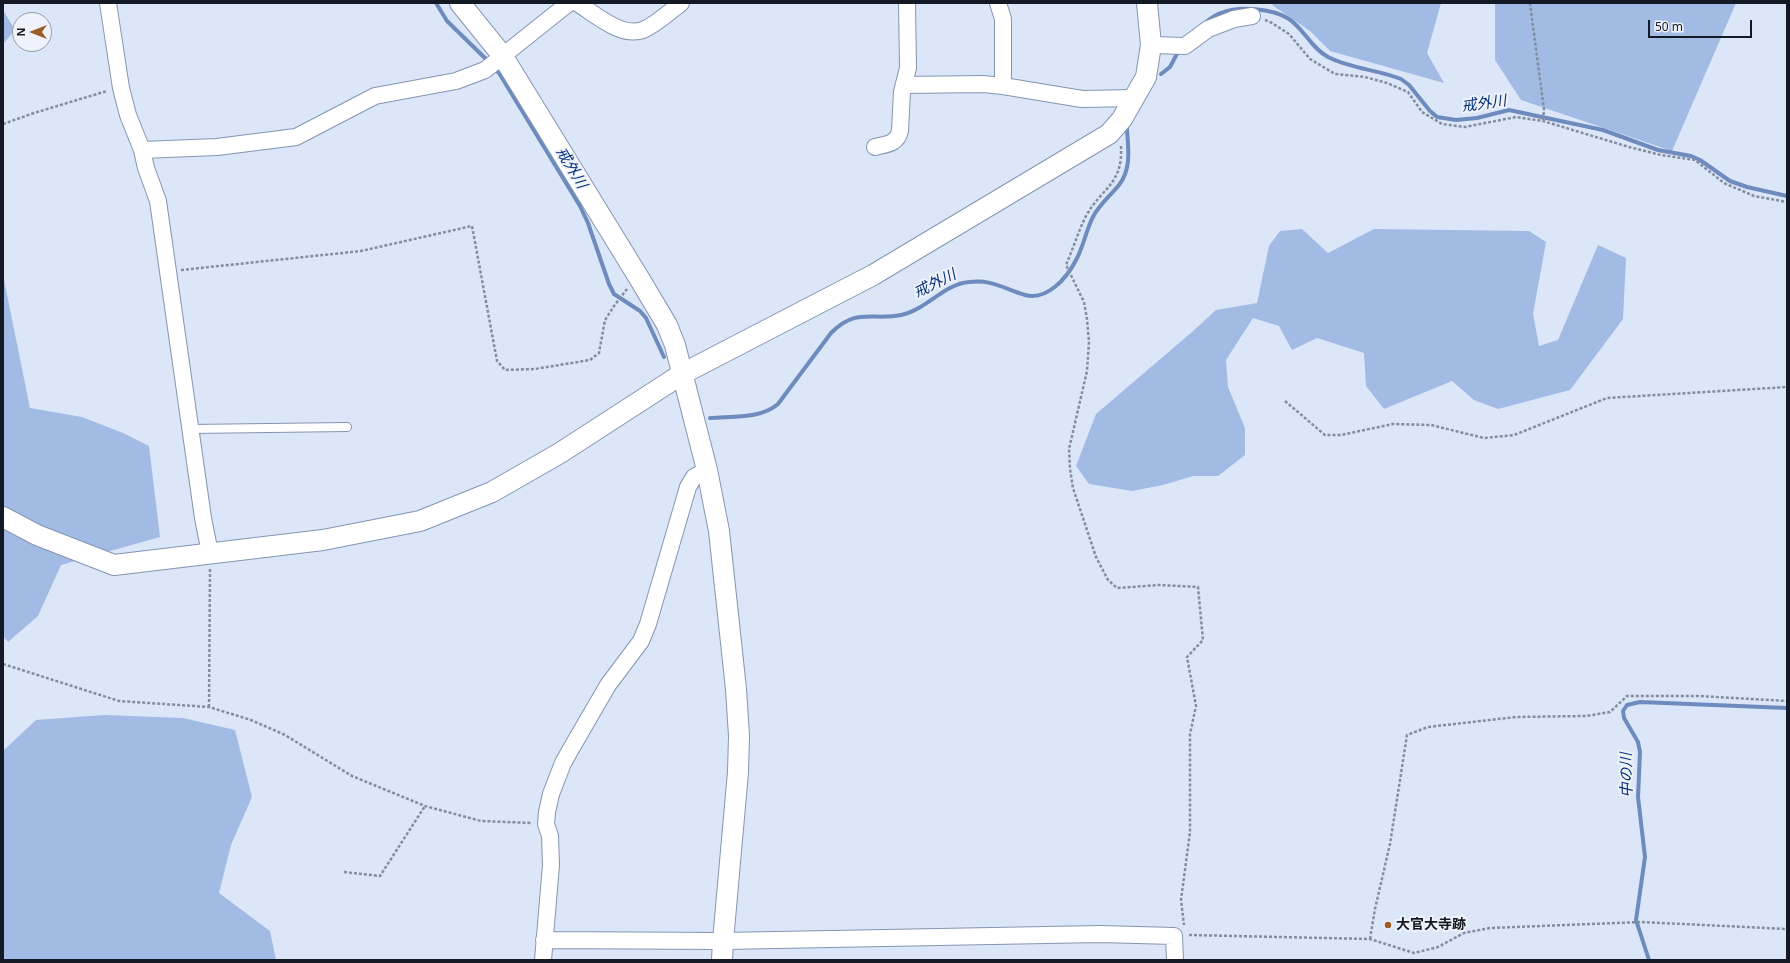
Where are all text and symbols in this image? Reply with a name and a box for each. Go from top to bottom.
north arrow [12,12,52,52]
scale bar [1650,12,1754,38]
text: 50 m [1655,18,1683,35]
text: N [13,28,28,36]
water label: 戒外川 [1460,92,1508,116]
water label: 戒外川 [552,144,590,192]
water label: 戒外川 [911,266,959,302]
water label: 中の川 [1618,752,1636,798]
place label: 大官大寺跡 [1396,917,1466,933]
marker: 大官大寺跡 [1383,920,1393,930]

